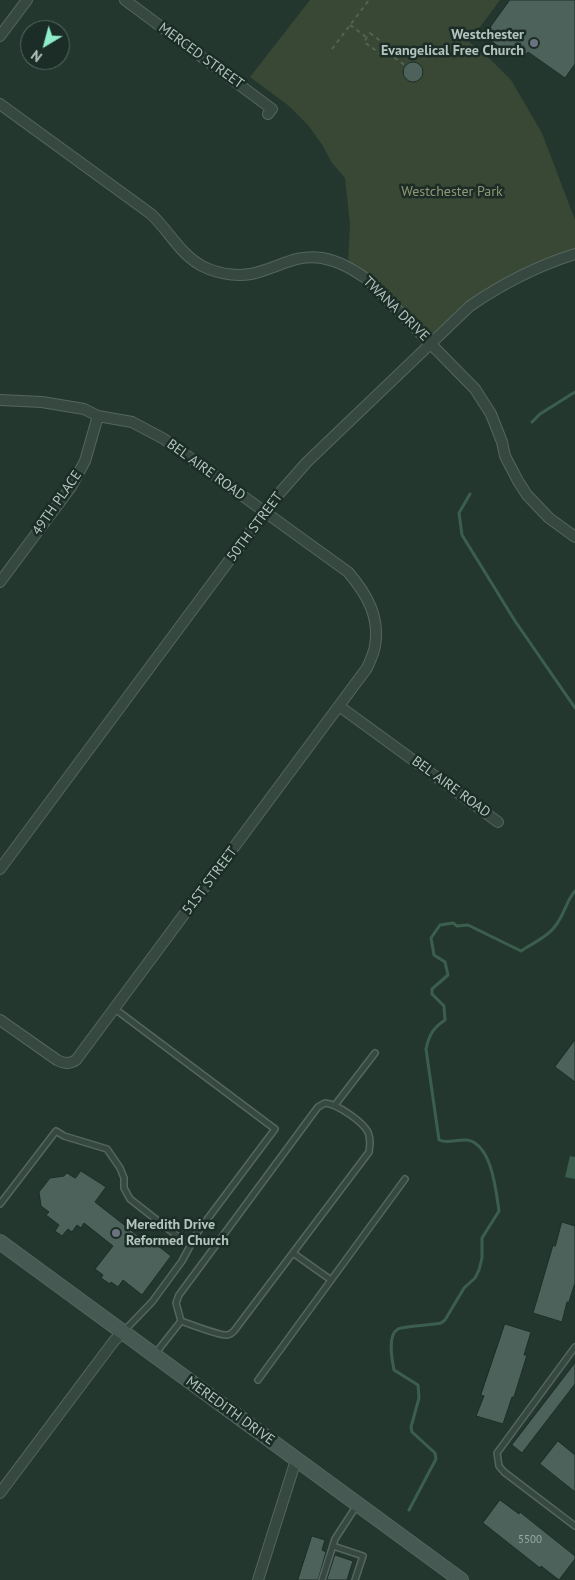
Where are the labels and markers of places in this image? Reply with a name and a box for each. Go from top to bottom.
place label: Westchester Evangelical Free Church [381,27,524,59]
marker: Westchester Evangelical Free Church [528,37,540,49]
place label: Meredith Drive Reformed Church [126,1217,229,1250]
marker: Meredith Drive Reformed Church [110,1227,122,1239]

